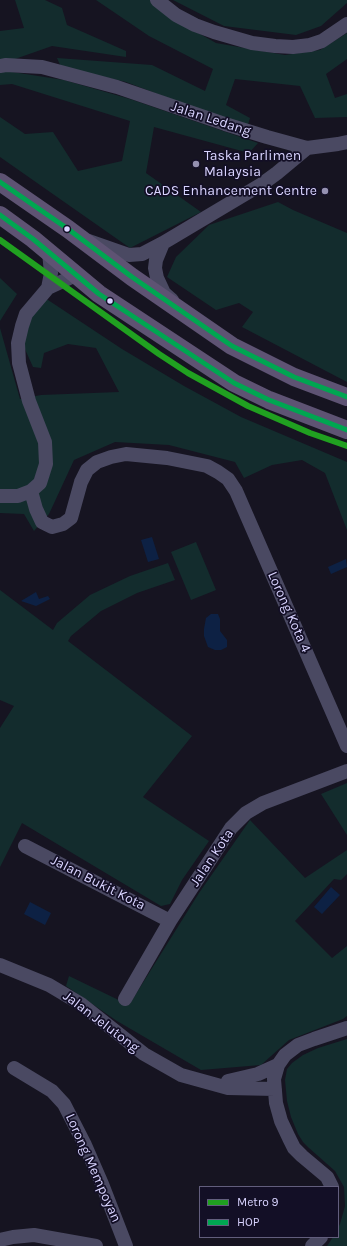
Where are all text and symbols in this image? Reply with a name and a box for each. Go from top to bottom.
street label: Jalan Ledang [169,98,253,140]
place label: Taska Parlimen Malaysia [204,148,301,180]
marker: Taska Parlimen Malaysia [191,159,201,169]
place label: CADS Enhancement Centre [145,183,317,199]
marker: CADS Enhancement Centre [320,186,330,196]
unlabelled marker [62,224,72,234]
unlabelled marker [105,296,115,306]
street label: Lorong Kota 4 [264,569,314,655]
street label: Jalan Kota [187,826,237,890]
street label: Jalan Bukit Kota [48,852,148,914]
street label: Jalan Jelutong [60,988,142,1056]
street label: Lorong Mempoyan [61,1111,125,1225]
legend [199,1186,339,1238]
text: Metro 9 [237,1195,279,1209]
text: HOP [237,1215,259,1229]

